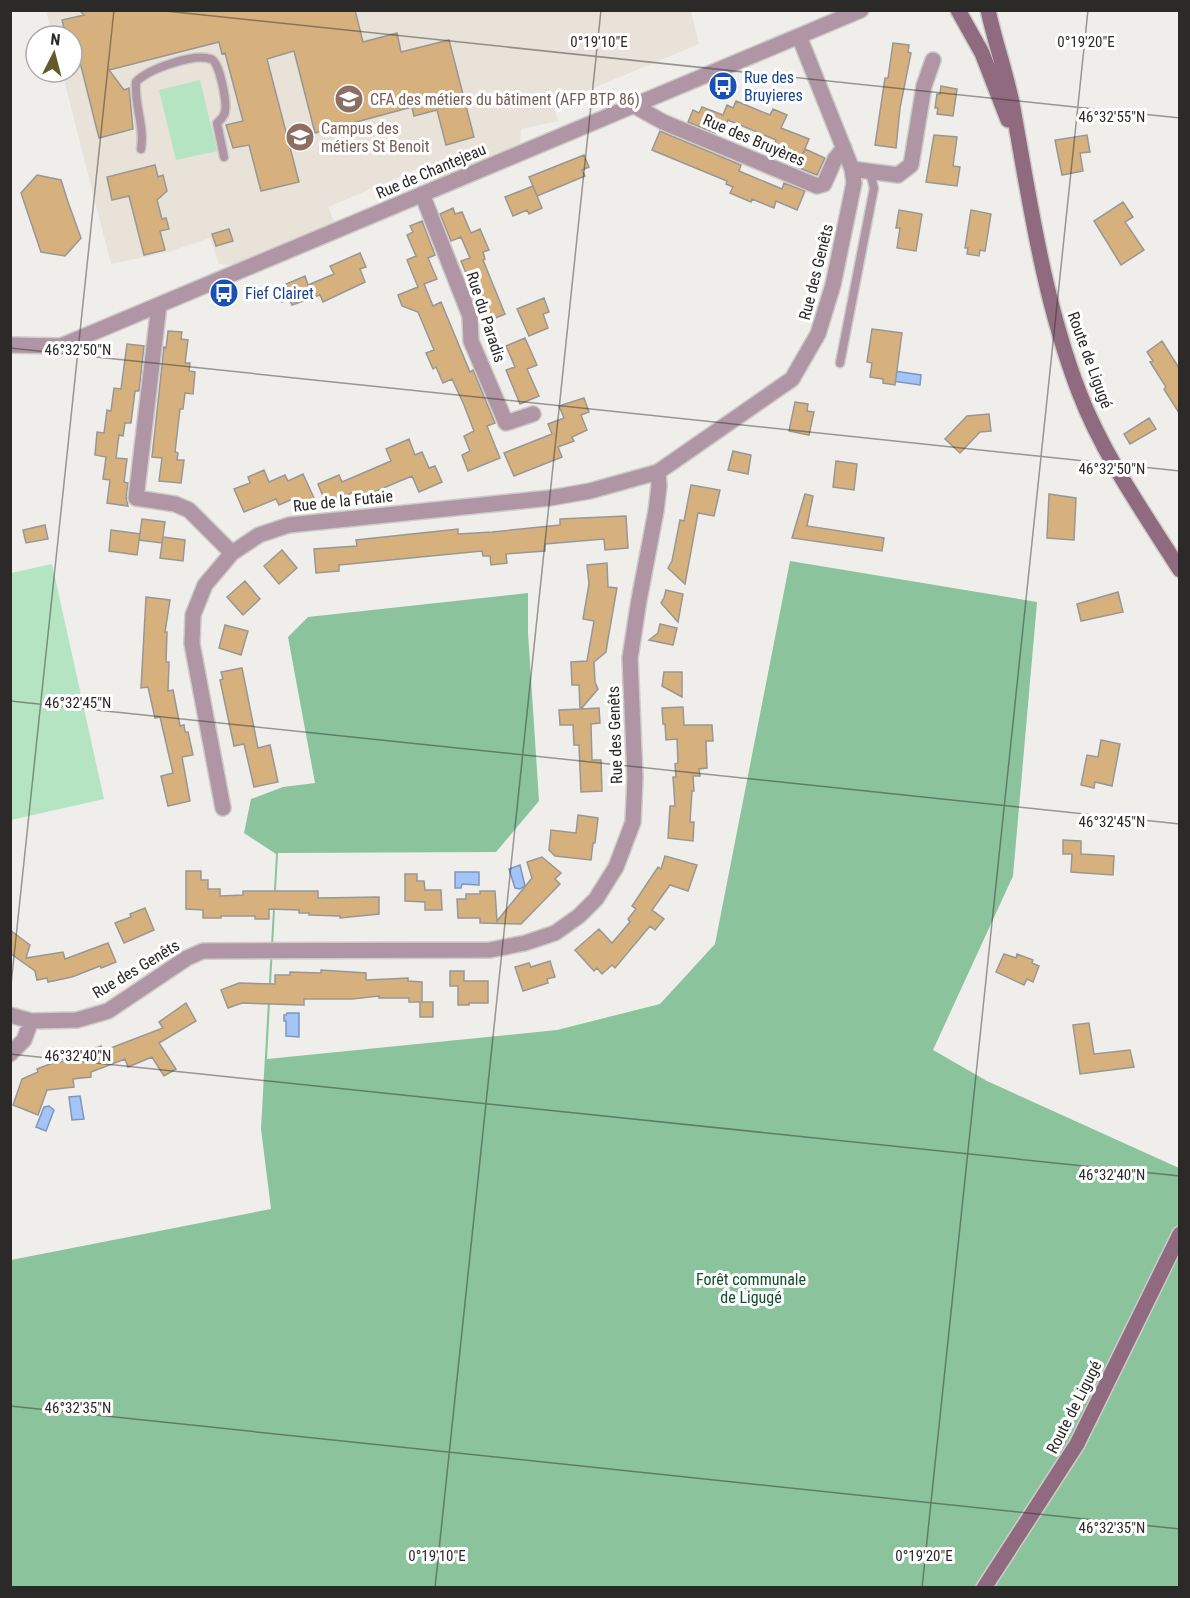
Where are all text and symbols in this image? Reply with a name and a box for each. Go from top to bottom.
north arrow [24,24,84,84]
text: N [50,30,61,50]
text: 0°19'10"E [570,33,628,51]
text: 0°19'20"E [1057,33,1115,51]
place label: Rue des Bruyieres [744,68,803,105]
bus stop icon: Rue des Bruyieres [707,70,739,102]
school or university icon: CFA des métiers du bâtiment (AFP BTP 86) [333,83,365,115]
place label: CFA des métiers du bâtiment (AFP BTP 86) [370,90,640,109]
text: 46°32'55"N [1079,108,1145,126]
street label: Rue des Bruyères [700,110,808,170]
place label: Campus des métiers St Benoit [321,119,430,156]
school or university icon: Campus des métiers St Benoit [284,121,316,153]
street label: Rue de Chantejeau [373,139,489,203]
street label: Rue des Genêts [795,222,837,322]
street label: Rue du Paradis [462,269,510,365]
bus stop icon: Fief Clairet [208,277,240,309]
place label: Fief Clairet [245,284,314,303]
street label: Route de Ligugé [1064,309,1116,411]
text: 46°32'50"N [45,341,111,359]
text: 46°32'50"N [1079,460,1145,478]
street label: Rue de la Futaie [292,486,394,516]
street label: Rue des Genêts [604,686,626,784]
text: 46°32'45"N [45,694,111,712]
text: 46°32'45"N [1079,813,1145,831]
street label: Rue des Genêts [89,936,183,1002]
text: 46°32'40"N [45,1047,111,1065]
text: 46°32'40"N [1079,1166,1145,1184]
park label: Forêt communale de Ligugé [696,1270,806,1307]
street label: Route de Ligugé [1042,1357,1106,1457]
text: 46°32'35"N [45,1399,111,1417]
text: 46°32'35"N [1079,1519,1145,1537]
text: 0°19'10"E [408,1547,466,1565]
text: 0°19'20"E [895,1547,953,1565]

